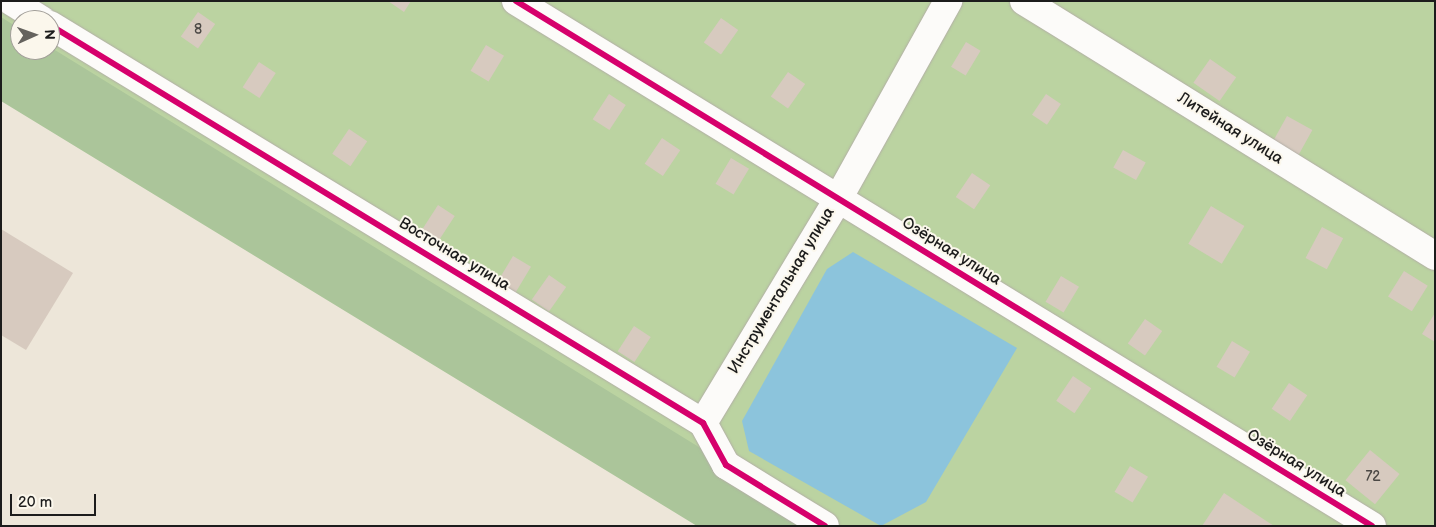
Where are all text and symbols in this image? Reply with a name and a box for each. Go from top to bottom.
north arrow [10,10,60,60]
house number: 8 [194,22,202,38]
text: N [41,29,58,40]
street label: Литейная улица [1174,89,1286,169]
street label: Инструментальная улица [725,204,839,378]
street label: Восточная улица [395,214,513,296]
street label: Озёрная улица [898,214,1004,290]
street label: Озёрная улица [1243,426,1349,502]
house number: 72 [1365,469,1381,485]
scale bar [12,484,99,516]
text: 20 m [18,493,52,512]

